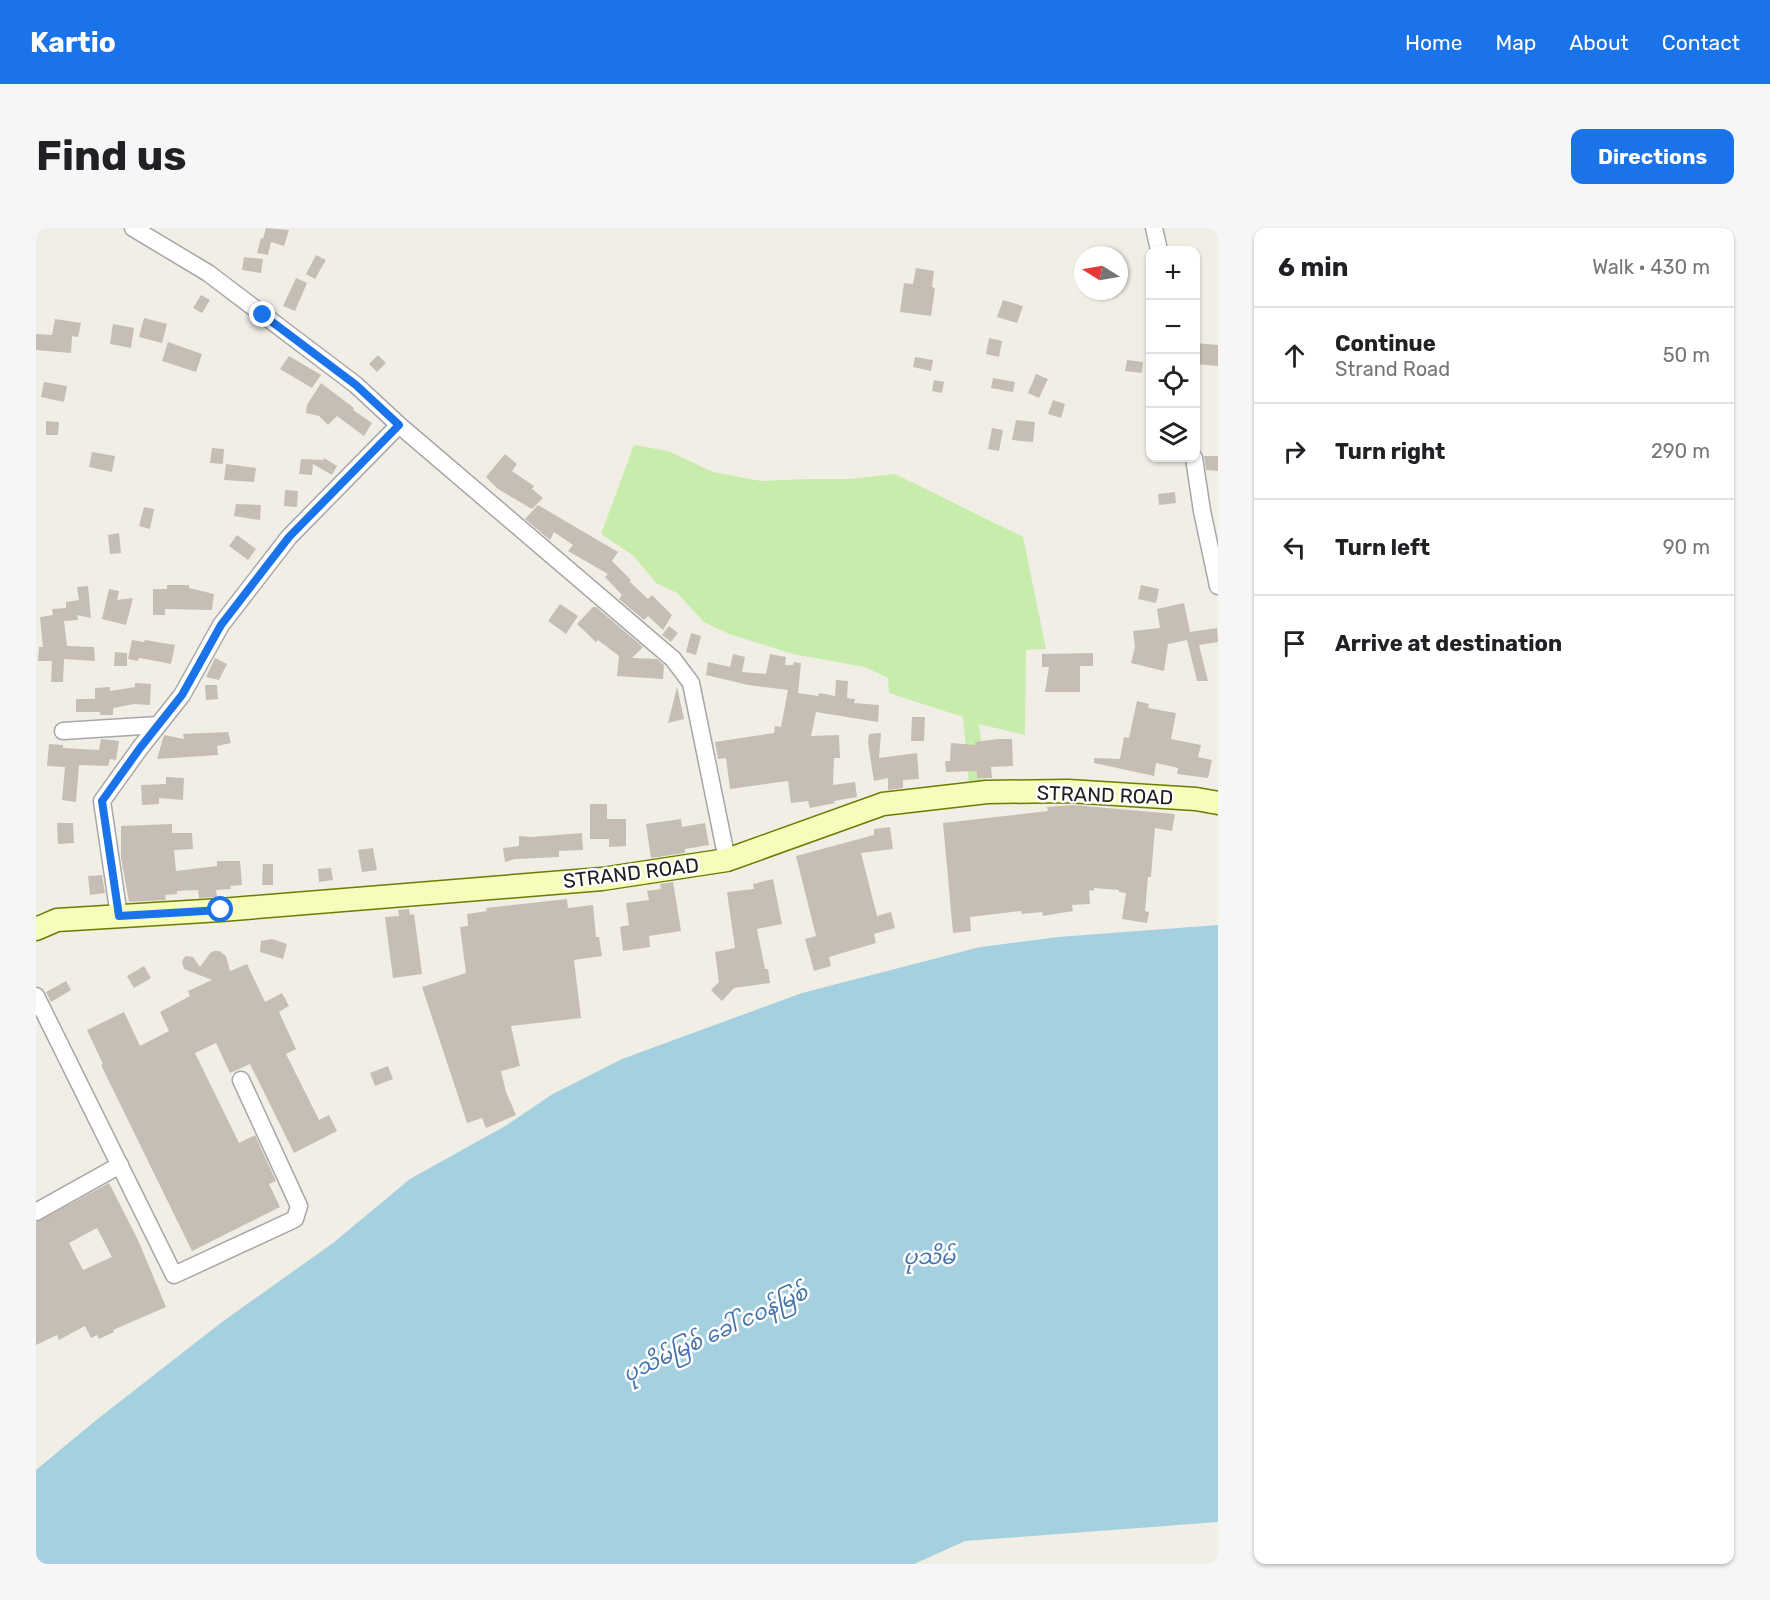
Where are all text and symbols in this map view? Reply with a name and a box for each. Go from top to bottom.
text: Kartio [30,26,116,59]
text: Home [1405,30,1462,55]
text: Map [1495,30,1536,55]
text: About [1569,30,1629,55]
text: Contact [1662,30,1740,55]
button: Directions [1571,129,1734,184]
text: Find us [36,131,187,181]
north arrow [1074,246,1128,300]
map controls [1146,246,1200,462]
button: + [1146,246,1200,300]
text: 6 min [1278,252,1348,283]
text: Walk · 430 m [1592,255,1710,279]
button: − [1146,300,1200,354]
route end [249,301,275,327]
text: Continue [1335,330,1436,357]
icon: ahead [1278,339,1311,372]
text: 50 m [1663,343,1710,367]
button: locate [1146,354,1200,408]
text: Strand Road [1335,357,1450,381]
button: layers [1146,408,1200,462]
icon: right [1278,435,1311,468]
text: Turn right [1335,438,1445,465]
text: 290 m [1651,439,1710,463]
icon: left [1278,531,1311,564]
text: Turn left [1335,534,1430,561]
text: 90 m [1663,535,1710,559]
icon: arrive [1278,627,1311,660]
text: Arrive at destination [1335,630,1562,657]
street label: STRAND ROAD [1036,781,1174,809]
street label: STRAND ROAD [562,853,700,893]
route start [207,896,233,922]
water label: ပုသိမ် [903,1242,956,1274]
water label: ပုသိမ်မြစ် ခေါ် ငဝန်မြစ် [618,1277,815,1391]

